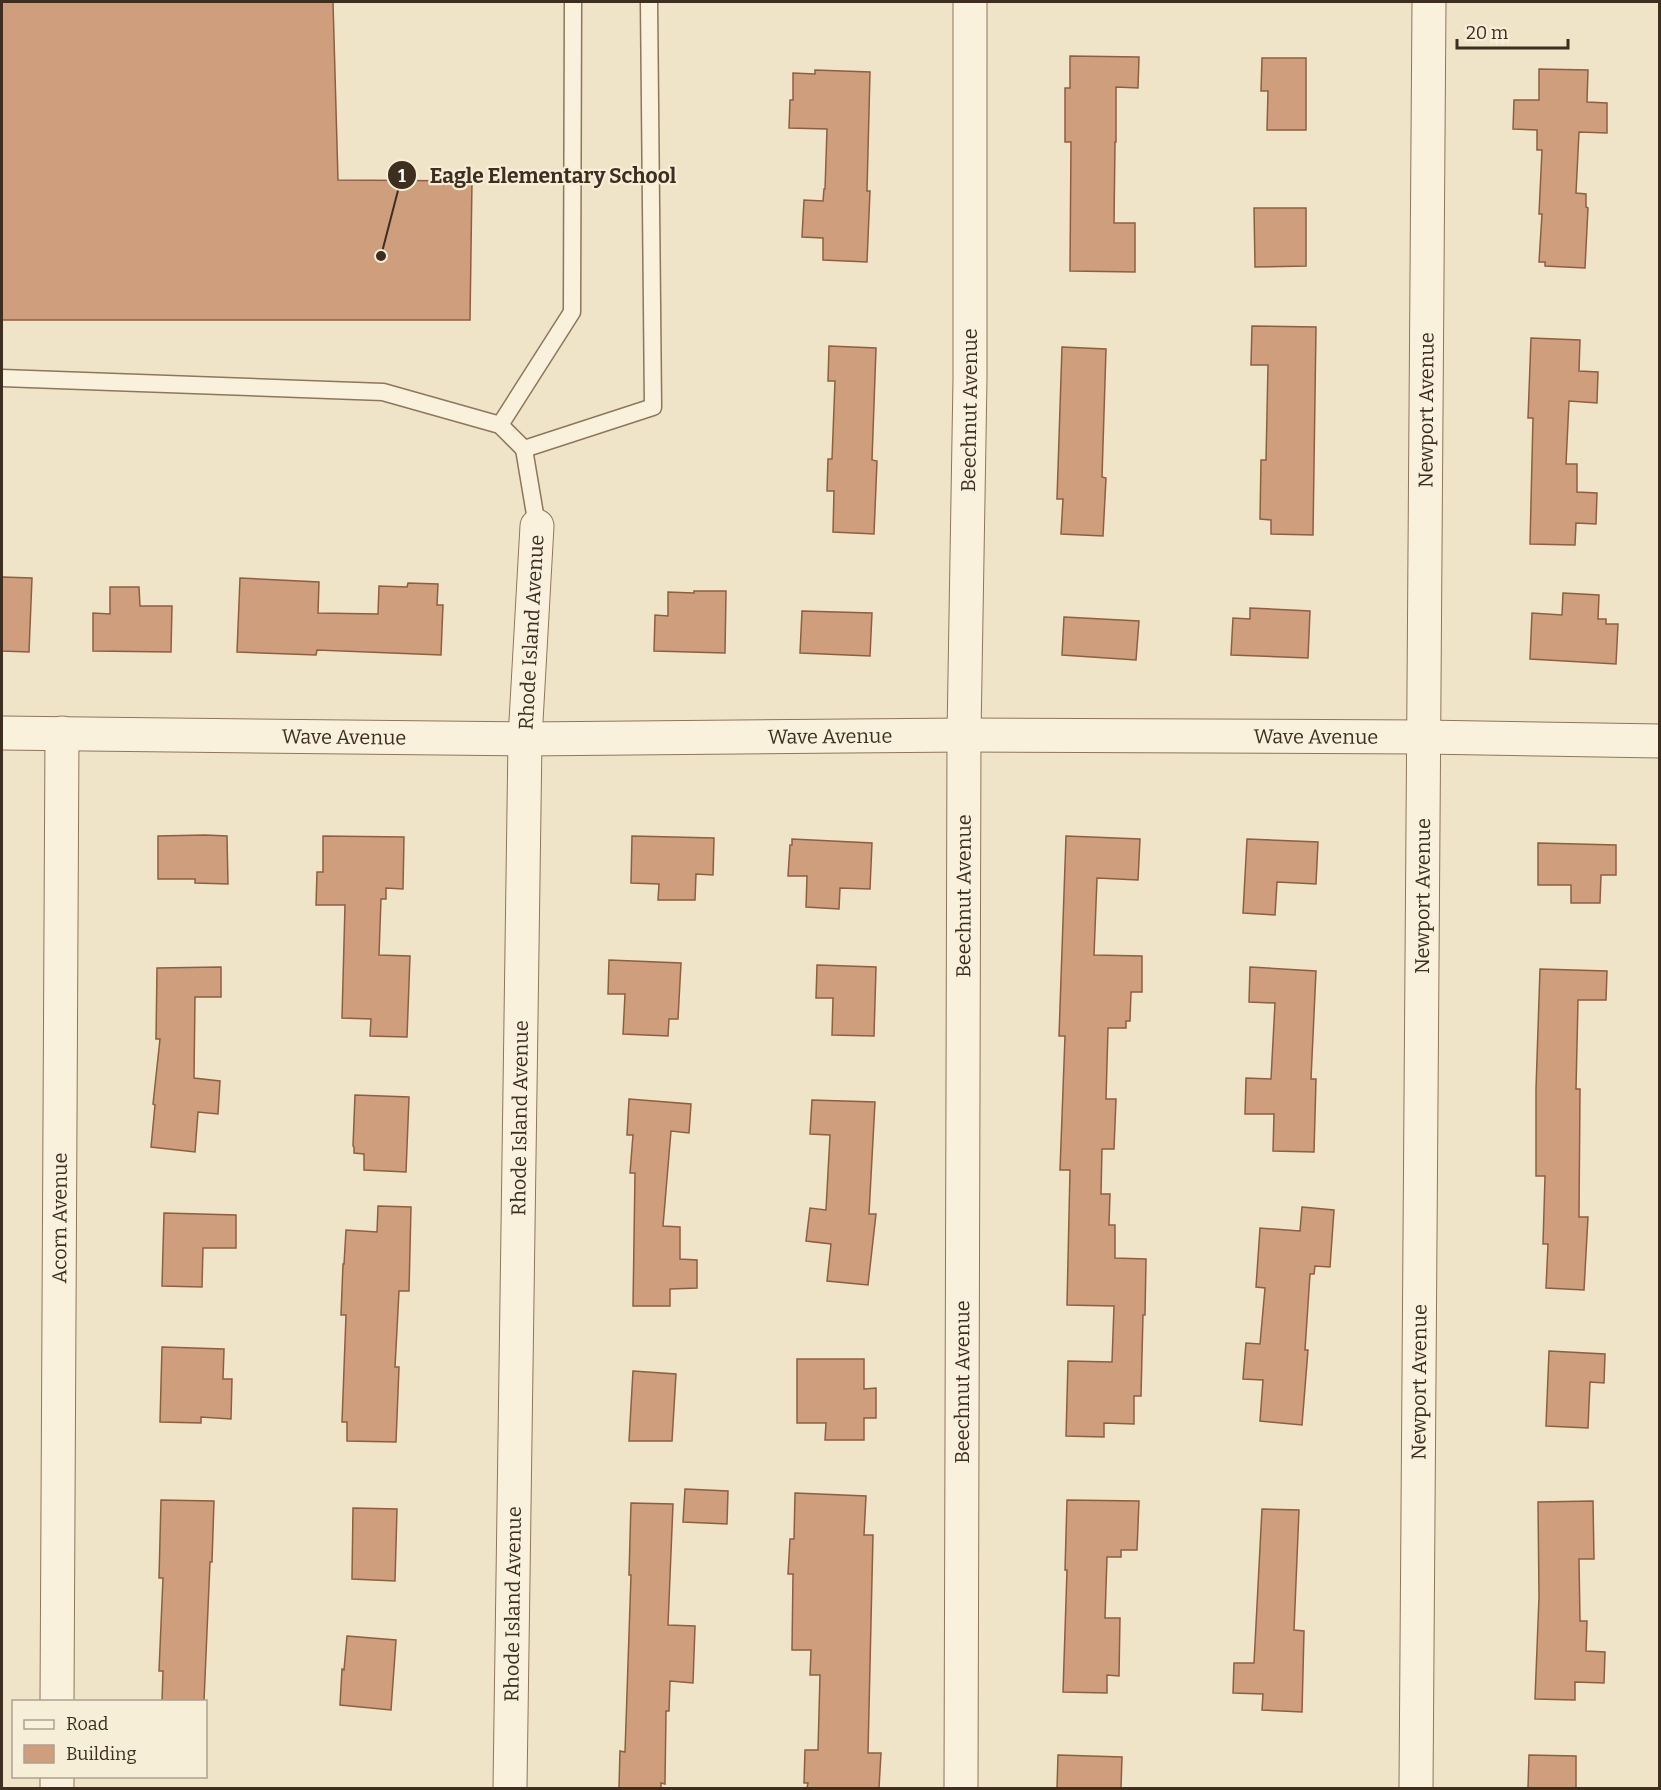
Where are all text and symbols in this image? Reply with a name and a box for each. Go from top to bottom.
scale bar [1457,12,1568,50]
text: 20 m [1466,22,1508,44]
callout: Eagle Elementary School [387,156,688,195]
text: Eagle Elementary School [430,163,677,189]
text: 1 [398,165,406,187]
street label: Beechnut Avenue [956,328,982,492]
street label: Newport Avenue [1413,332,1439,488]
street label: Rhode Island Avenue [514,534,548,731]
street label: Wave Avenue [281,724,406,750]
street label: Wave Avenue [767,724,892,749]
street label: Wave Avenue [1254,724,1378,749]
street label: Beechnut Avenue [951,814,976,978]
street label: Newport Avenue [1410,818,1435,974]
street label: Rhode Island Avenue [506,1020,533,1216]
street label: Acorn Avenue [47,1153,72,1283]
street label: Beechnut Avenue [950,1300,974,1464]
street label: Newport Avenue [1406,1304,1432,1460]
street label: Rhode Island Avenue [499,1506,526,1702]
legend [12,1700,207,1778]
text: Road [66,1713,109,1735]
text: Building [66,1743,137,1765]

